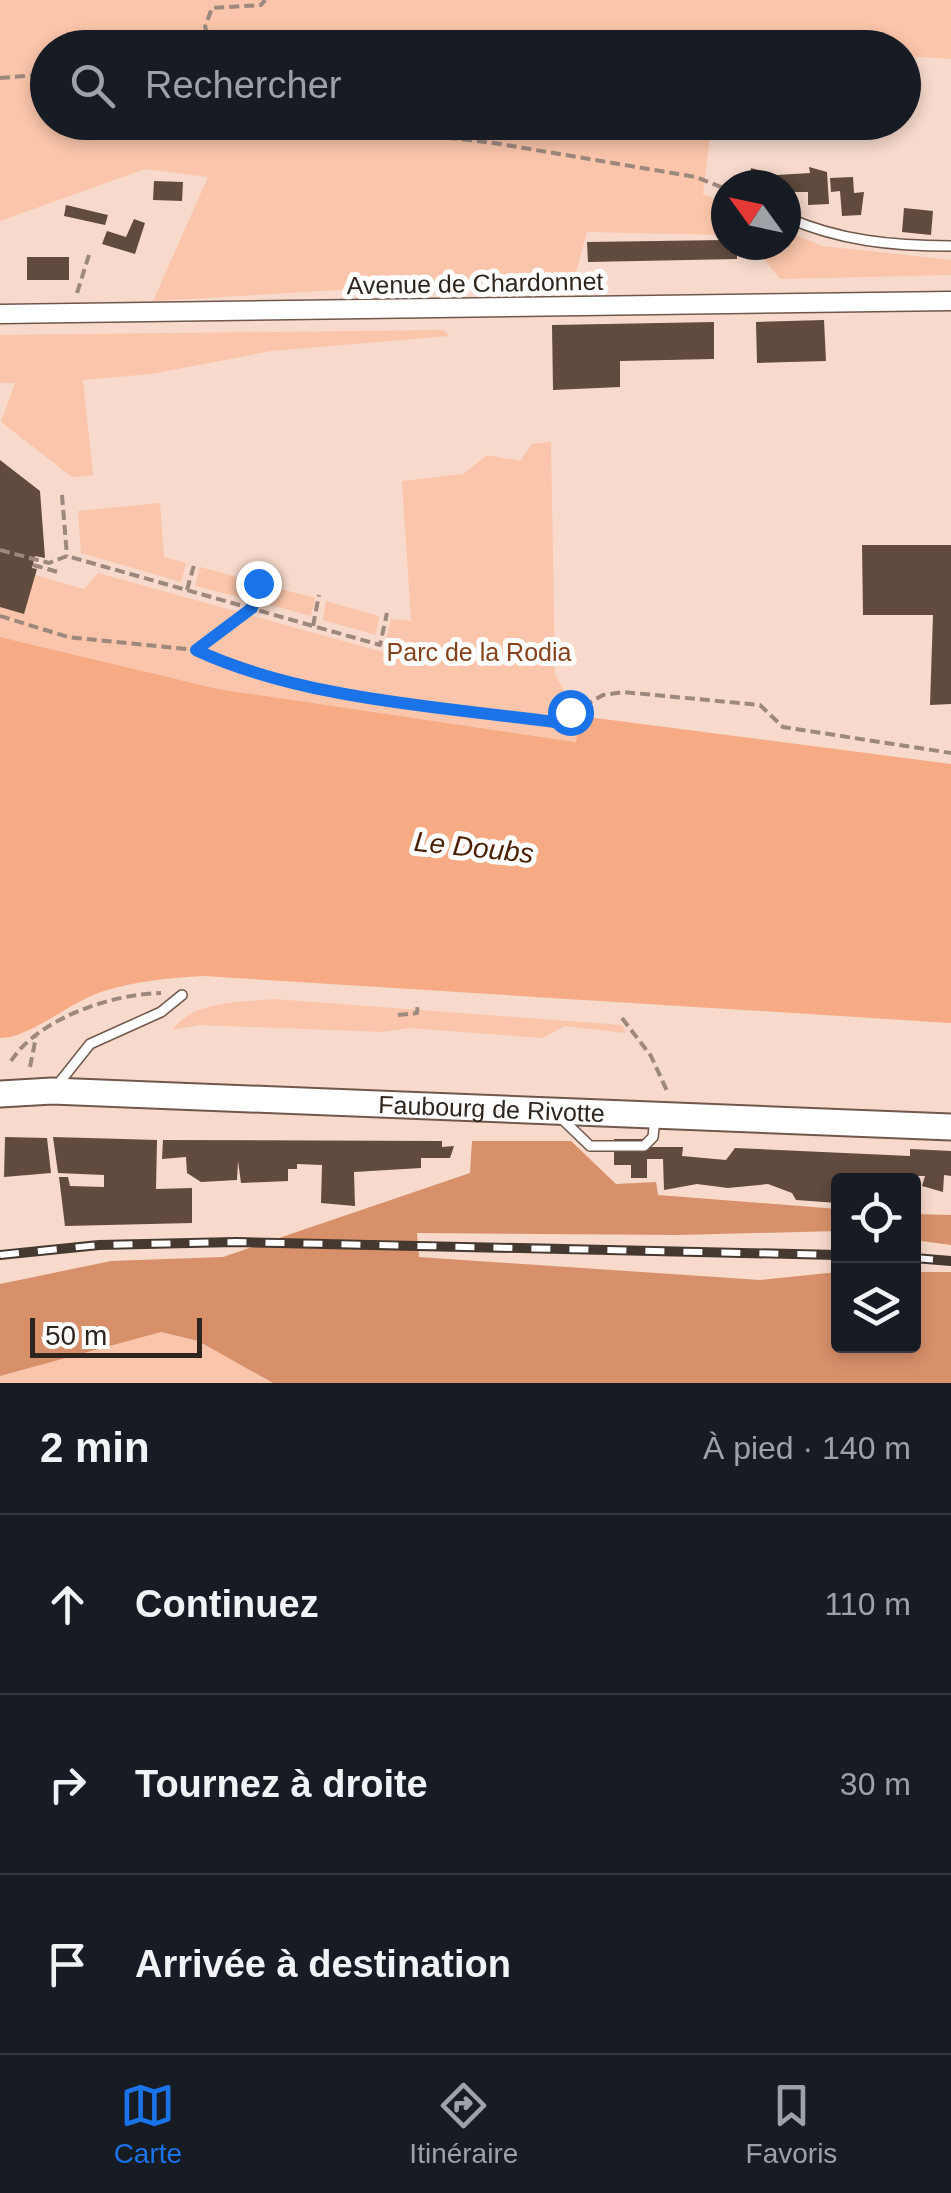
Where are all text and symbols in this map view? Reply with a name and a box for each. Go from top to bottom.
search box [30,30,921,140]
icon: search [65,58,120,113]
text: Rechercher [145,64,341,106]
north arrow [711,170,801,260]
street label: Avenue de Chardonnet [346,267,604,299]
route end [236,561,282,607]
park label: Parc de la Rodia [387,638,572,666]
route start [548,690,594,736]
water label: Le Doubs [413,826,535,869]
street label: Faubourg de Rivotte [378,1090,605,1127]
map controls [831,1173,921,1353]
button: locate [831,1173,921,1263]
button: layers [831,1263,921,1353]
scale bar [30,1313,202,1358]
text: 50 m [45,1320,107,1351]
text: 2 min [40,1424,150,1471]
text: À pied · 140 m [703,1430,911,1466]
icon: ahead [40,1577,95,1632]
text: Continuez [135,1583,319,1625]
text: 110 m [824,1586,911,1622]
icon: right [40,1757,95,1812]
text: Tournez à droite [135,1763,428,1805]
text: 30 m [840,1766,911,1802]
icon: arrive [40,1937,95,1992]
text: Arrivée à destination [135,1943,511,1985]
tab: Carte [114,2078,182,2170]
tab: Itinéraire [409,2078,518,2170]
tab: Favoris [746,2078,837,2170]

